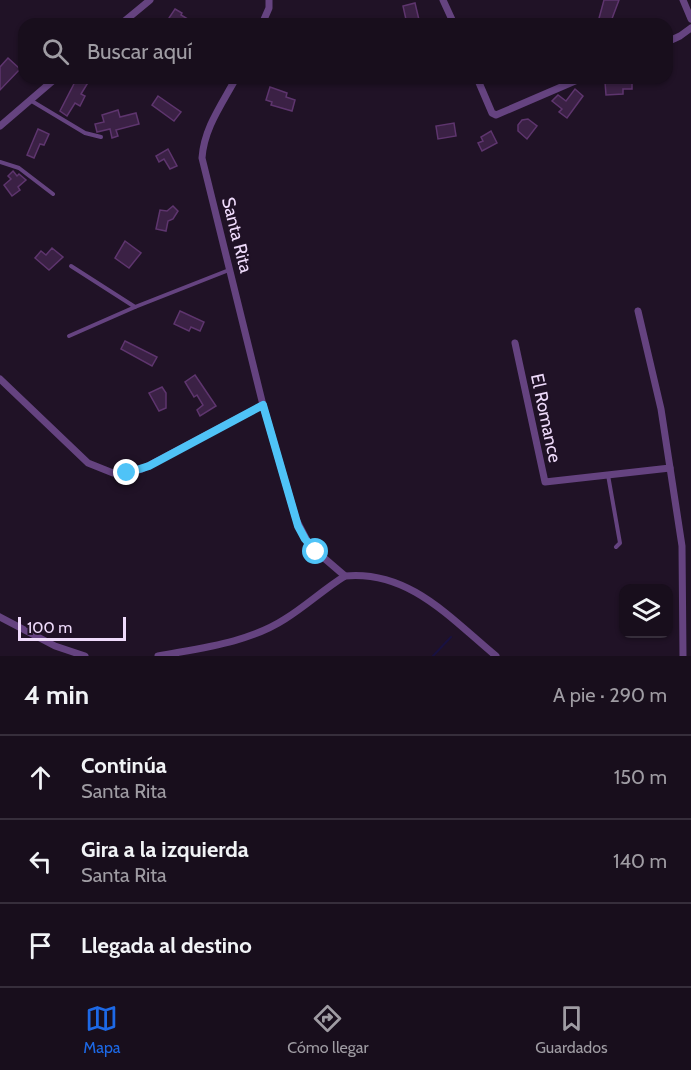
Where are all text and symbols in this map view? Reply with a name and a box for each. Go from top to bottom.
search box [18,18,673,84]
icon: search [39,35,72,68]
text: Buscar aquí [87,38,192,65]
street label: Santa Rita [217,195,257,275]
street label: El Romance [526,371,566,465]
route end [113,459,139,485]
route start [302,538,328,564]
map controls [619,584,673,638]
button: layers [619,584,673,638]
scale bar [18,614,126,642]
text: 100 m [27,618,72,637]
text: 4 min [24,679,89,711]
text: A pie · 290 m [553,683,667,707]
text: Continúa [81,752,167,779]
icon: ahead [24,761,57,794]
text: 150 m [614,765,667,789]
text: Santa Rita [81,779,167,803]
text: Gira a la izquierda [81,836,249,863]
icon: left [24,845,57,878]
text: 140 m [613,849,667,873]
text: Santa Rita [81,863,167,887]
icon: arrive [24,929,57,962]
text: Llegada al destino [81,932,252,959]
tab: Mapa [83,1002,121,1057]
tab: Cómo llegar [287,1002,368,1057]
tab: Guardados [535,1002,608,1057]

